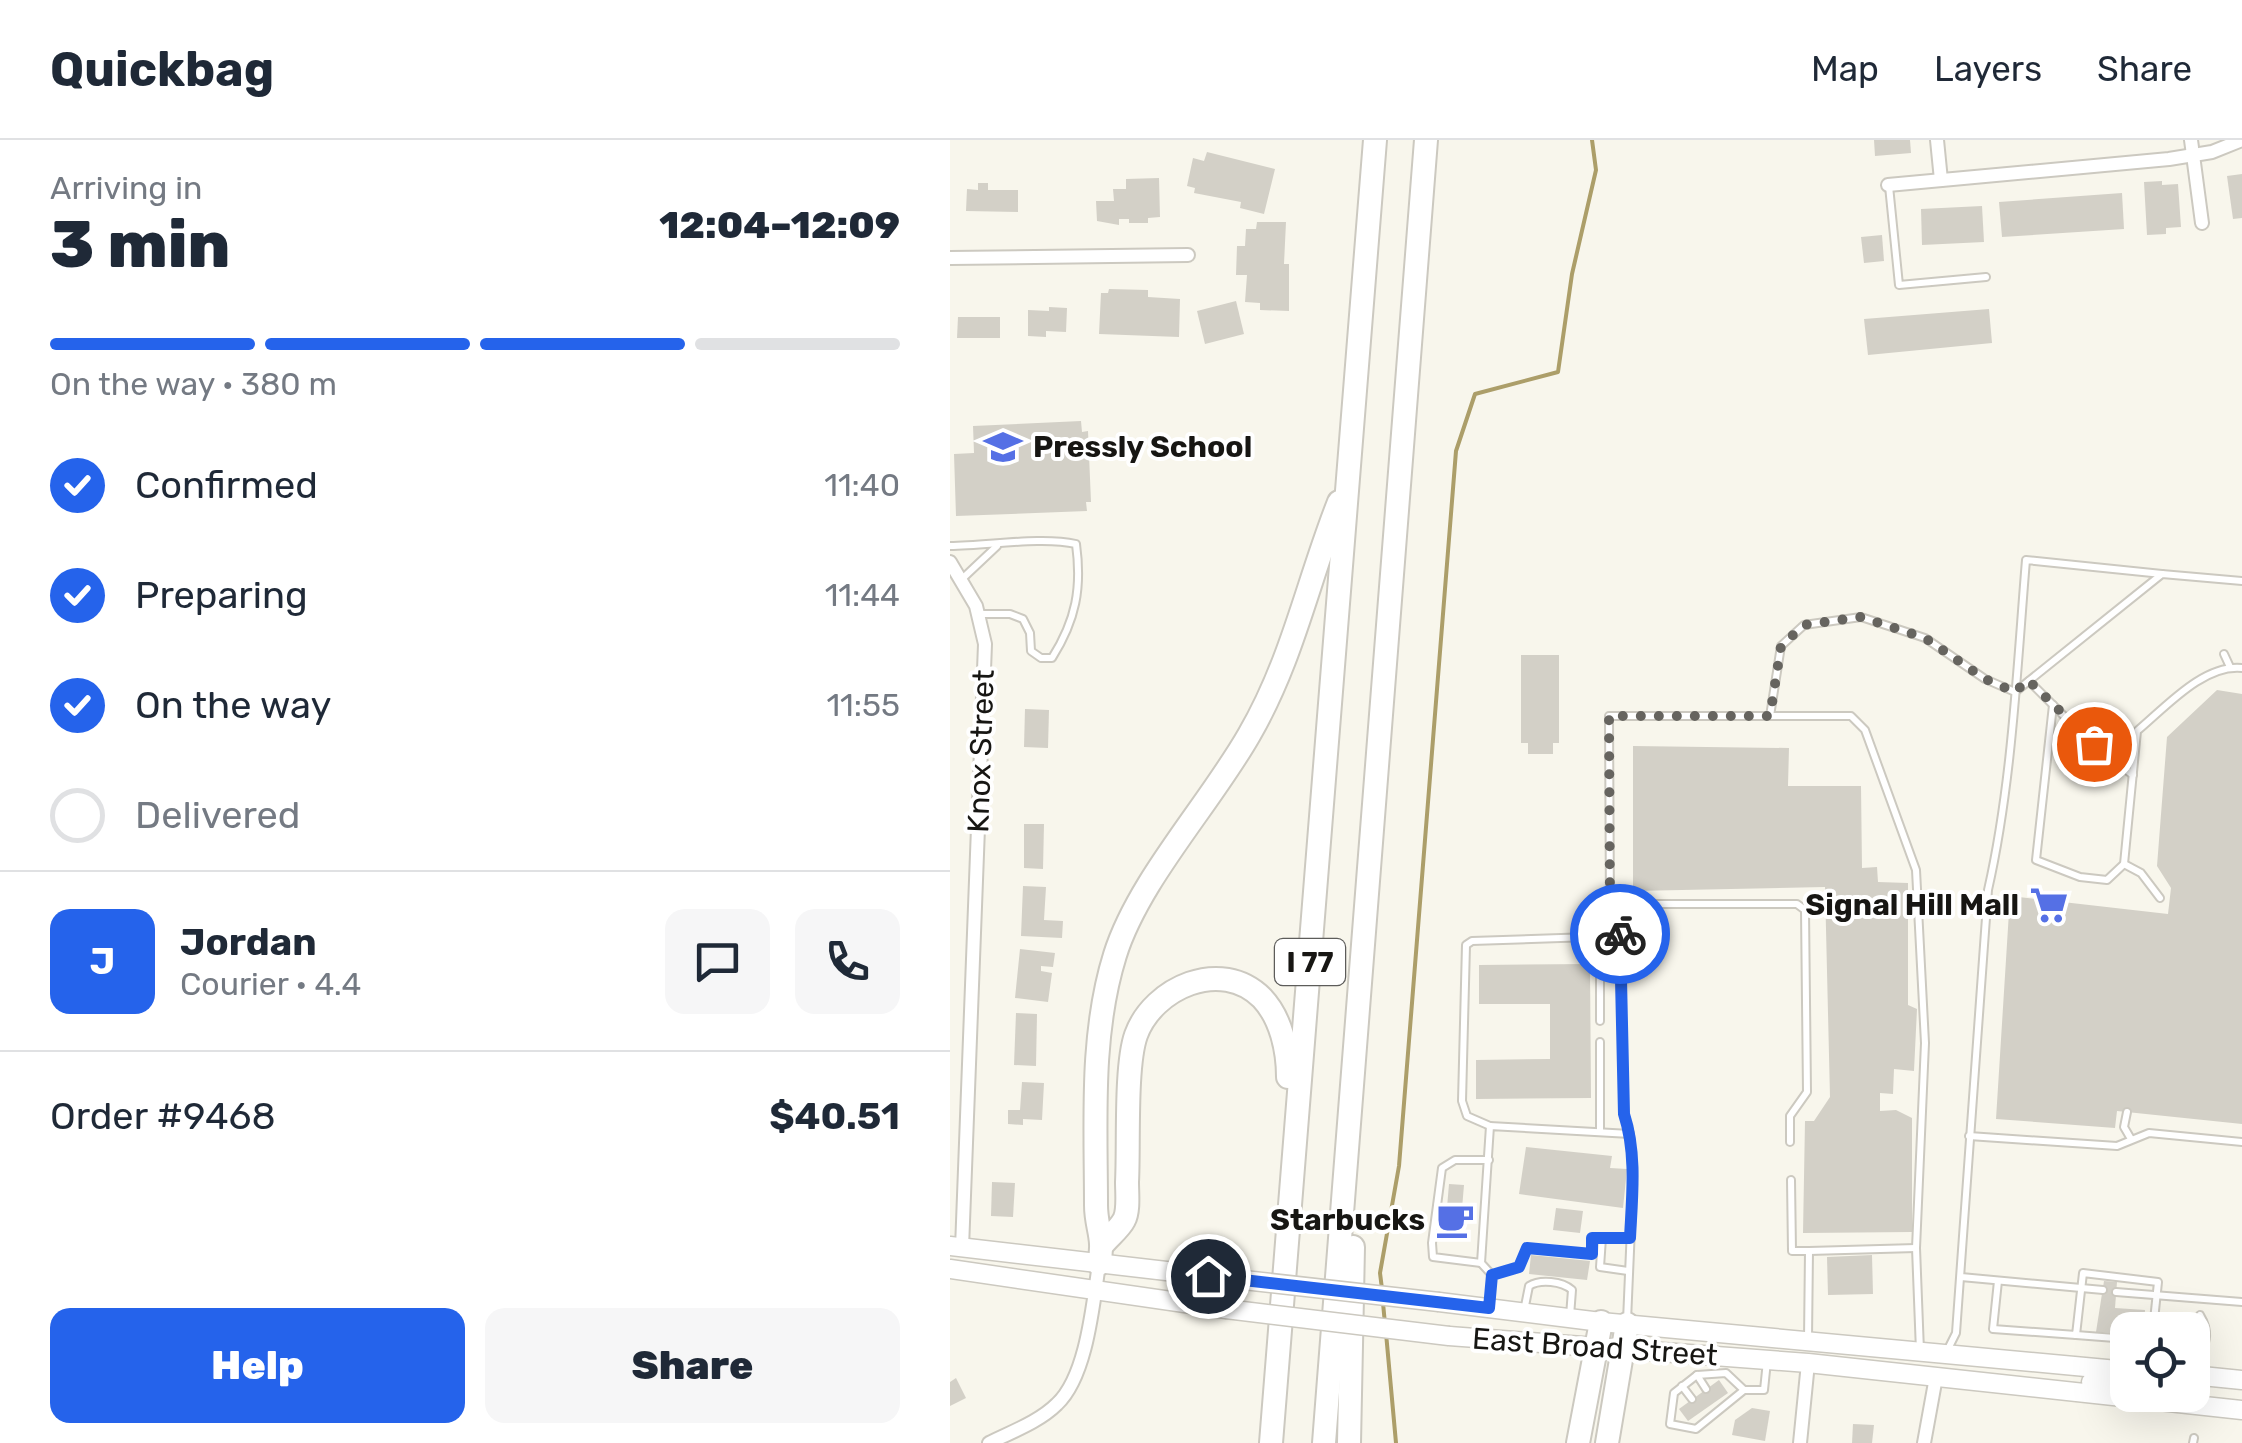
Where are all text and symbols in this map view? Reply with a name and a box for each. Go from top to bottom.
text: Quickbag [50,41,274,98]
text: Map [1811,48,1879,90]
text: Layers [1934,48,2042,90]
text: Share [2097,48,2192,90]
text: Arriving in [50,169,202,207]
text: 12:04–12:09 [659,202,900,248]
text: 3 min [50,206,230,283]
text: On the way · 380 m [50,365,337,403]
school or university icon: Pressly School [982,426,1024,468]
place label: Pressly School [1033,429,1252,465]
icon: check [50,458,105,513]
text: Confirmed [135,462,318,508]
text: 11:40 [824,466,900,504]
icon: check [50,568,105,623]
text: Preparing [135,572,308,618]
text: 11:44 [825,576,900,614]
street label: Knox Street [960,669,1002,833]
icon: check [50,678,105,733]
text: On the way [135,682,331,728]
text: 11:55 [826,686,900,724]
pin [2052,702,2137,787]
icon: bag [2067,717,2122,772]
text: Delivered [135,792,300,838]
courier [1570,884,1670,984]
supermarket icon: Signal Hill Mall [2028,884,2070,926]
place label: Signal Hill Mall [1805,887,2019,923]
icon: bike [1593,907,1648,962]
button: chat [665,909,770,1014]
button: phone [795,909,900,1014]
text: Jordan [180,919,317,965]
text: J [90,938,115,984]
road number: I 77 [1275,939,1345,985]
text: Courier · 4.4 [180,965,361,1003]
text: Order #9468 [50,1093,276,1139]
text: $40.51 [769,1093,900,1139]
cafe icon: Starbucks [1434,1199,1476,1241]
place label: Starbucks [1270,1202,1425,1238]
pin [1166,1234,1251,1319]
icon: home [1181,1249,1236,1304]
button: Help [50,1308,465,1423]
button: Share [485,1308,900,1423]
map controls [2110,1312,2210,1412]
button: locate [2110,1312,2210,1412]
street label: East Broad Street [1471,1320,1719,1374]

